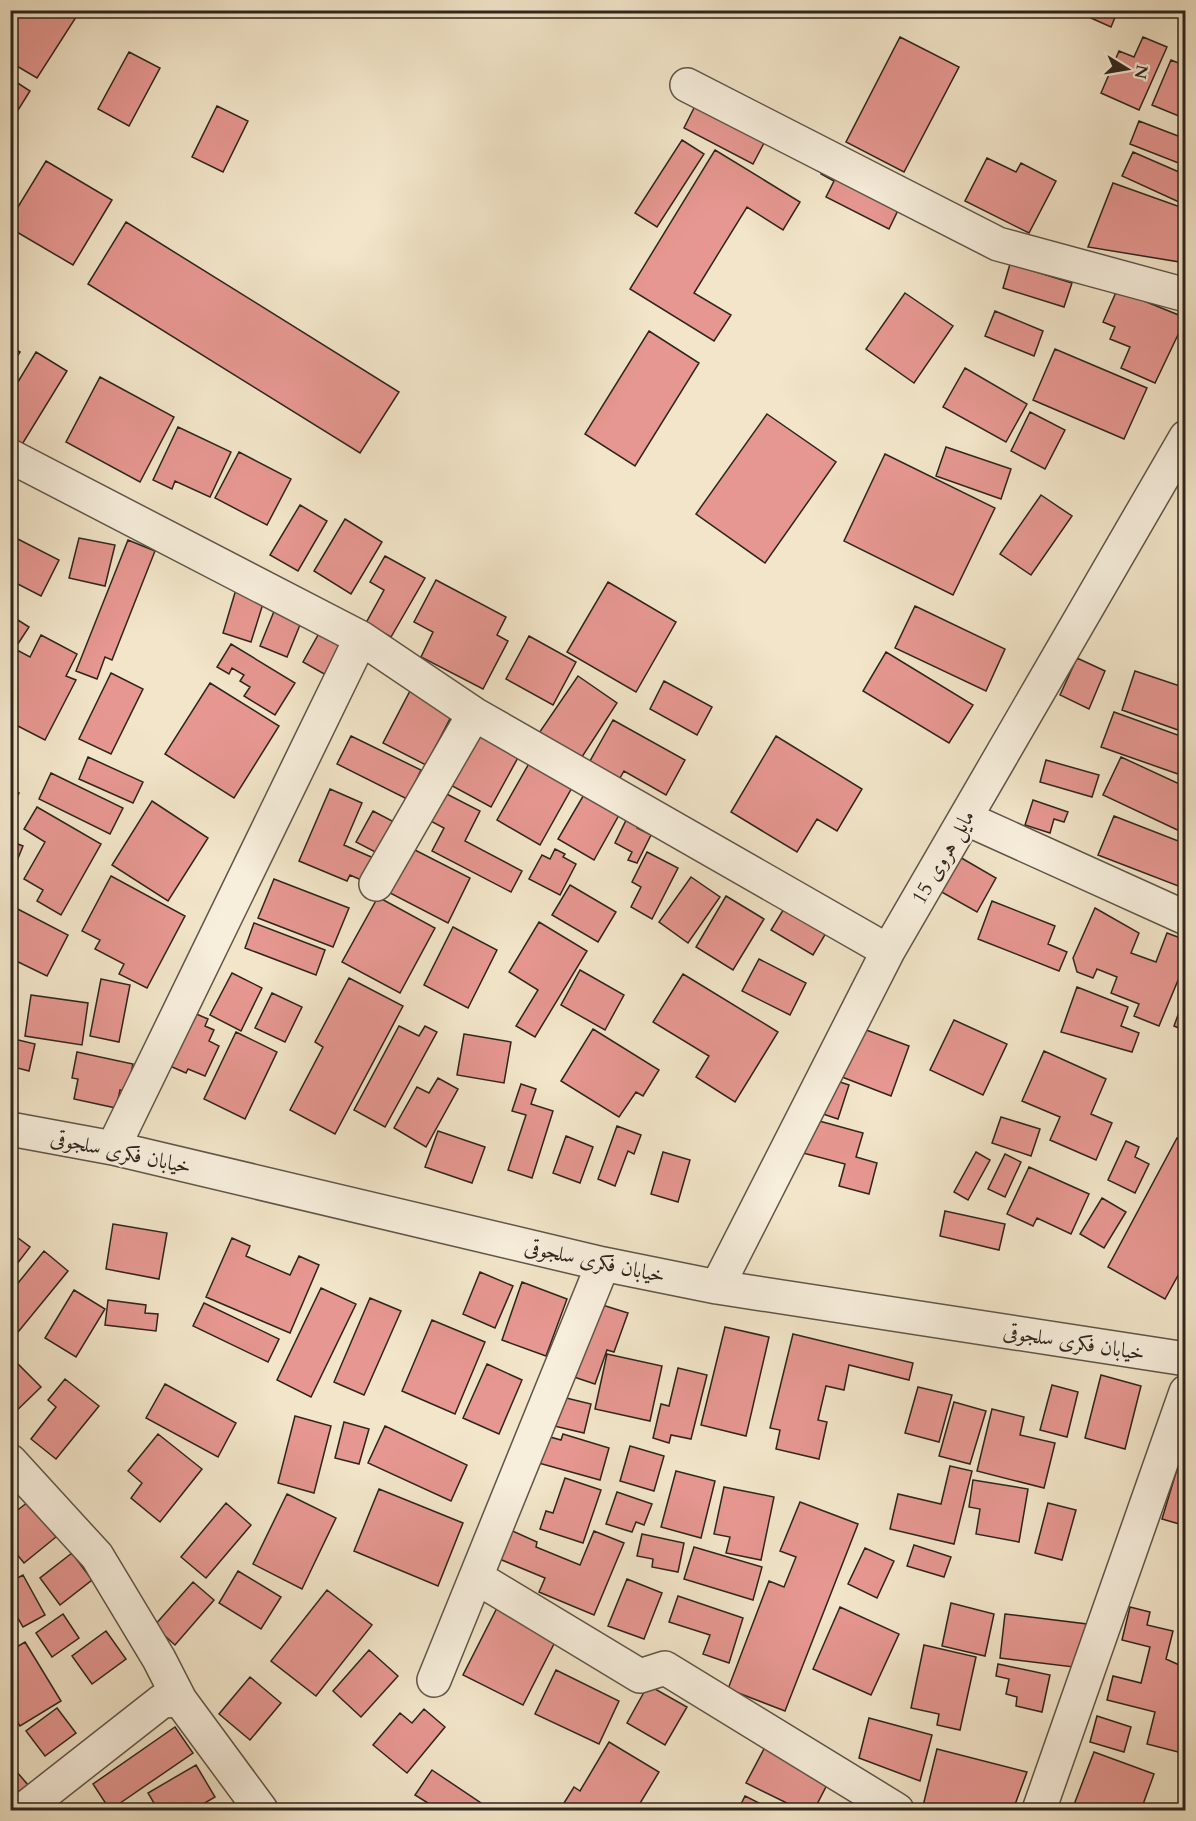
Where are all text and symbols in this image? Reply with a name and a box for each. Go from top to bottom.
north arrow [1097,39,1157,99]
text: N [1129,63,1153,81]
street label: مایل هروی 15 [905,805,982,910]
street label: خیابان فکری سلجوقی [48,1123,194,1182]
street label: خیابان فکری سلجوقی [522,1232,668,1291]
street label: خیابان فکری سلجوقی [1001,1317,1147,1368]

